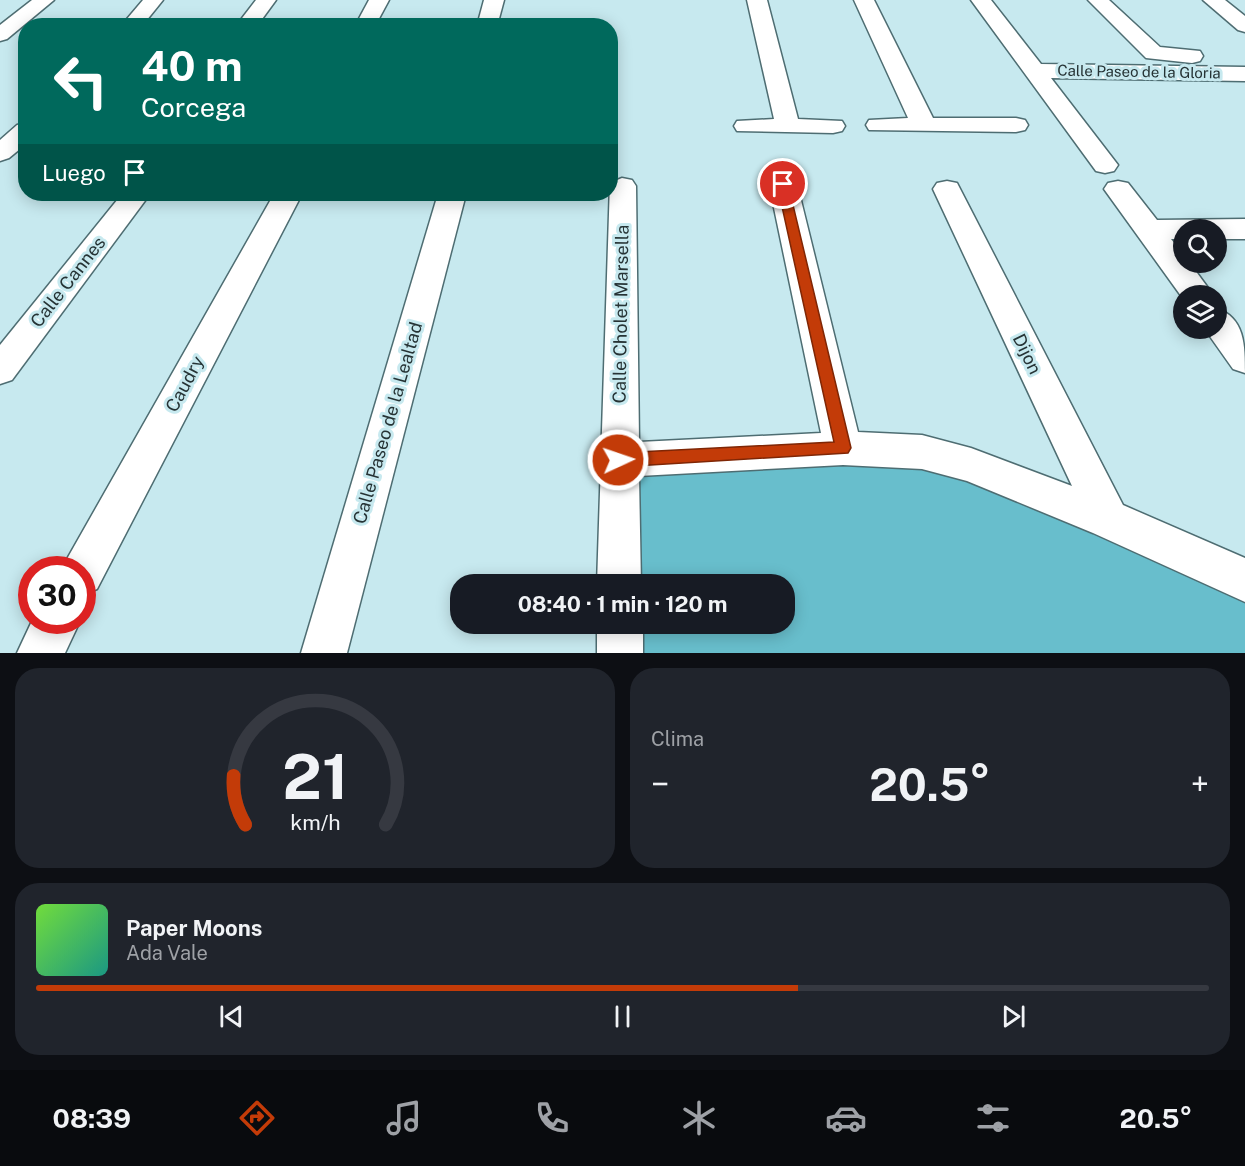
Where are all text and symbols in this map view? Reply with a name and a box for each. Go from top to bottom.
text: 40 m [141,41,243,90]
icon: left [42,42,120,120]
street label: Calle Paseo de la Gloria [1057,62,1221,81]
text: Corcega [141,91,246,123]
icon: arrive [118,156,151,189]
pin [757,158,808,209]
text: Luego [42,160,106,186]
icon: arrive [766,167,799,200]
map controls [1173,219,1227,339]
button: search [1173,219,1227,273]
street label: Calle Cholet Marsella [608,225,633,403]
street label: Calle Cannes [26,232,109,331]
button: layers [1173,285,1227,339]
street label: Calle Paseo de la Lealtad [349,320,426,526]
street label: Dijon [1009,330,1046,377]
street label: Caudry [161,352,208,415]
position arrow [586,428,650,492]
speed limit sign: 30 [18,556,96,634]
text: 08:40 · 1 min · 120 m [518,591,727,617]
text: Clima [651,727,704,751]
text: 21 [282,740,348,813]
text: 20.5° [869,758,991,811]
text: − [651,765,669,803]
text: + [1191,765,1209,803]
text: km/h [290,810,340,835]
text: Paper Moons [126,915,262,941]
text: Ada Vale [126,941,208,965]
icon: previous [215,1000,248,1033]
icon: pause [606,1000,639,1033]
icon: next [997,1000,1030,1033]
icon: directions [236,1097,278,1139]
icon: music [383,1097,425,1139]
icon: phone [531,1097,573,1139]
icon: climate [678,1097,720,1139]
icon: car [825,1097,867,1139]
icon: filters [972,1097,1014,1139]
text: 08:39 [53,1102,131,1134]
text: 20.5° [1120,1102,1192,1134]

